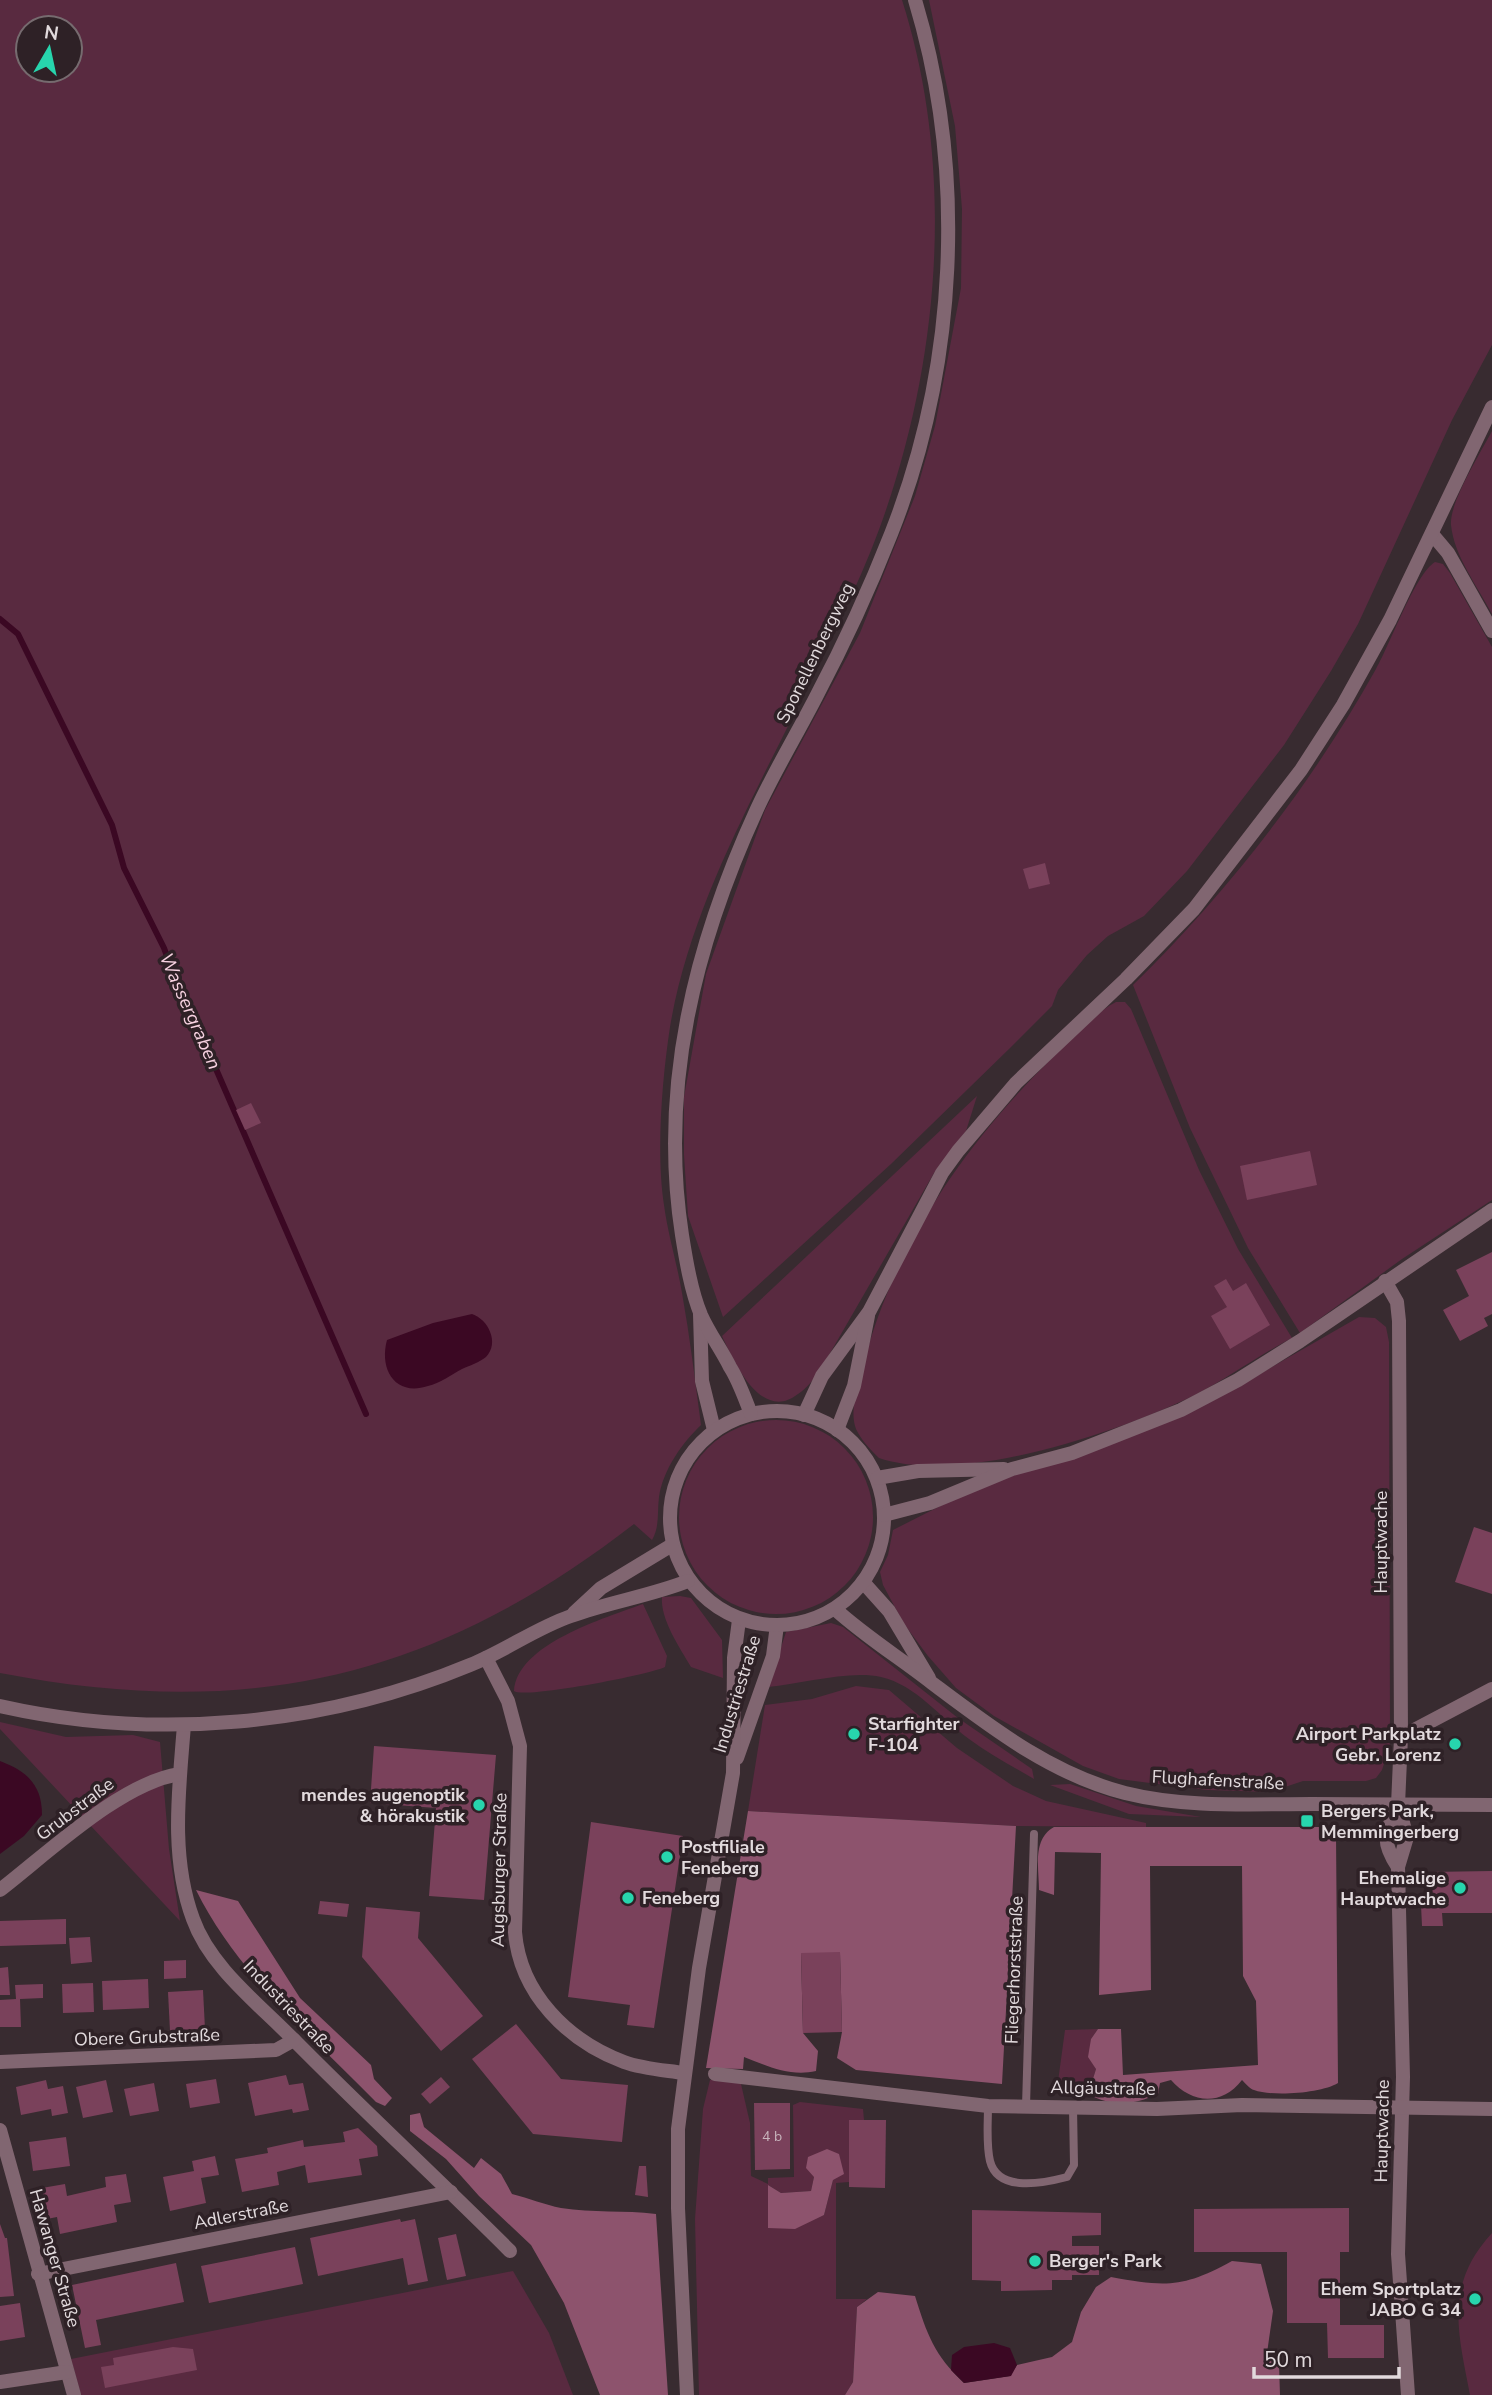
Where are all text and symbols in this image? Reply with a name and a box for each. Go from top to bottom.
north arrow [14,14,84,84]
text: N [42,19,61,47]
street label: Sponellenbergweg [770,579,860,727]
water label: Wassergraben [153,949,227,1074]
street label: Hauptwache [1369,1491,1393,1593]
street label: Industriestraße [708,1632,766,1756]
place label: Starfighter F-104 [868,1712,960,1757]
place label: Airport Parkplatz Gebr. Lorenz [1296,1722,1441,1767]
marker: Starfighter F-104 [846,1726,862,1742]
marker: Airport Parkplatz Gebr. Lorenz [1447,1736,1463,1752]
street label: Flughafenstraße [1151,1765,1285,1795]
street label: Grubstraße [31,1772,119,1846]
place label: mendes augenoptik & hörakustik [301,1783,465,1828]
street label: Augsburger Straße [486,1793,512,1947]
marker: mendes augenoptik & hörakustik [471,1797,487,1813]
place label: Bergers Park, Memmingerberg [1321,1799,1459,1844]
marker: Bergers Park, Memmingerberg [1299,1813,1315,1829]
place label: Postfiliale Feneberg [681,1835,765,1880]
marker: Postfiliale Feneberg [659,1849,675,1865]
place label: Ehemalige Hauptwache [1340,1866,1446,1911]
marker: Ehemalige Hauptwache [1452,1880,1468,1896]
place label: Feneberg [642,1886,720,1910]
marker: Feneberg [620,1890,636,1906]
street label: Fliegerhorststraße [999,1895,1029,2045]
street label: Industriestraße [238,1955,340,2059]
street label: Obere Grubstraße [74,2022,220,2052]
street label: Allgäustraße [1050,2075,1156,2101]
street label: Hauptwache [1369,2079,1395,2183]
house number: 4 b [762,2127,782,2146]
street label: Hawanger Straße [24,2186,86,2330]
street label: Adlerstraße [192,2193,290,2235]
place label: Berger's Park [1049,2249,1162,2273]
marker: Berger's Park [1027,2253,1043,2269]
place label: Ehem Sportplatz JABO G 34 [1320,2277,1461,2322]
marker: Ehem Sportplatz JABO G 34 [1467,2291,1483,2307]
scale bar [1254,2336,1399,2380]
text: 50 m [1264,2346,1313,2374]

